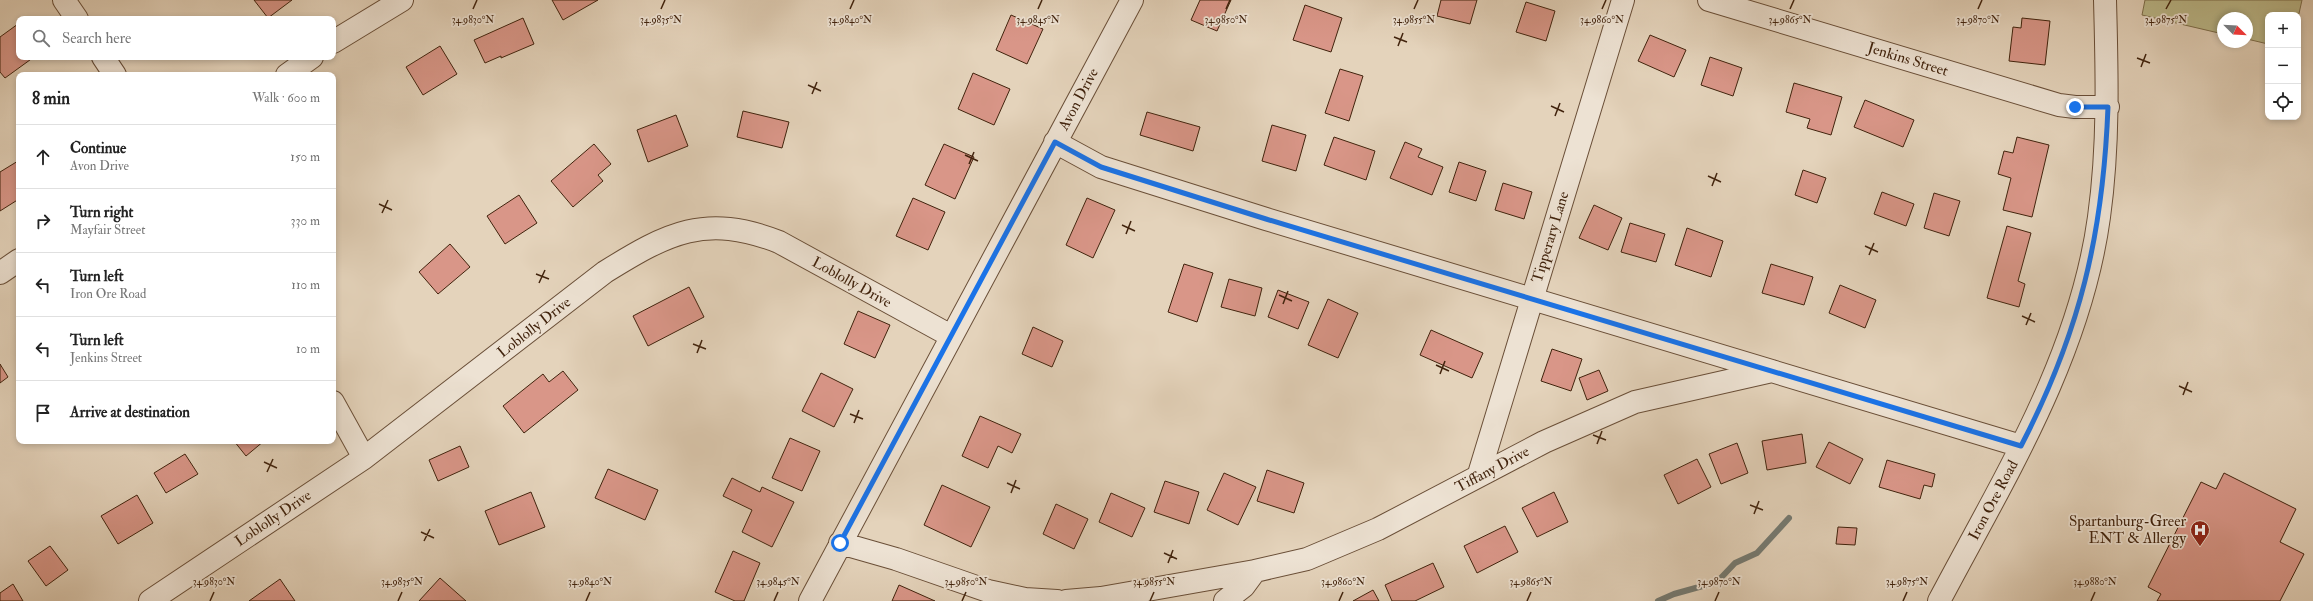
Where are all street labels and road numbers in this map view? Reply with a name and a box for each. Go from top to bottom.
street label: Jenkins Street [1864,38,1951,82]
street label: Avon Drive [1054,65,1103,135]
street label: Tipperary Lane [1528,189,1574,285]
street label: Loblolly Drive [809,253,895,312]
street label: Loblolly Drive [494,293,575,362]
street label: Tiffany Drive [1452,442,1533,497]
street label: Iron Ore Road [1964,456,2023,544]
street label: Loblolly Drive [231,486,315,551]

